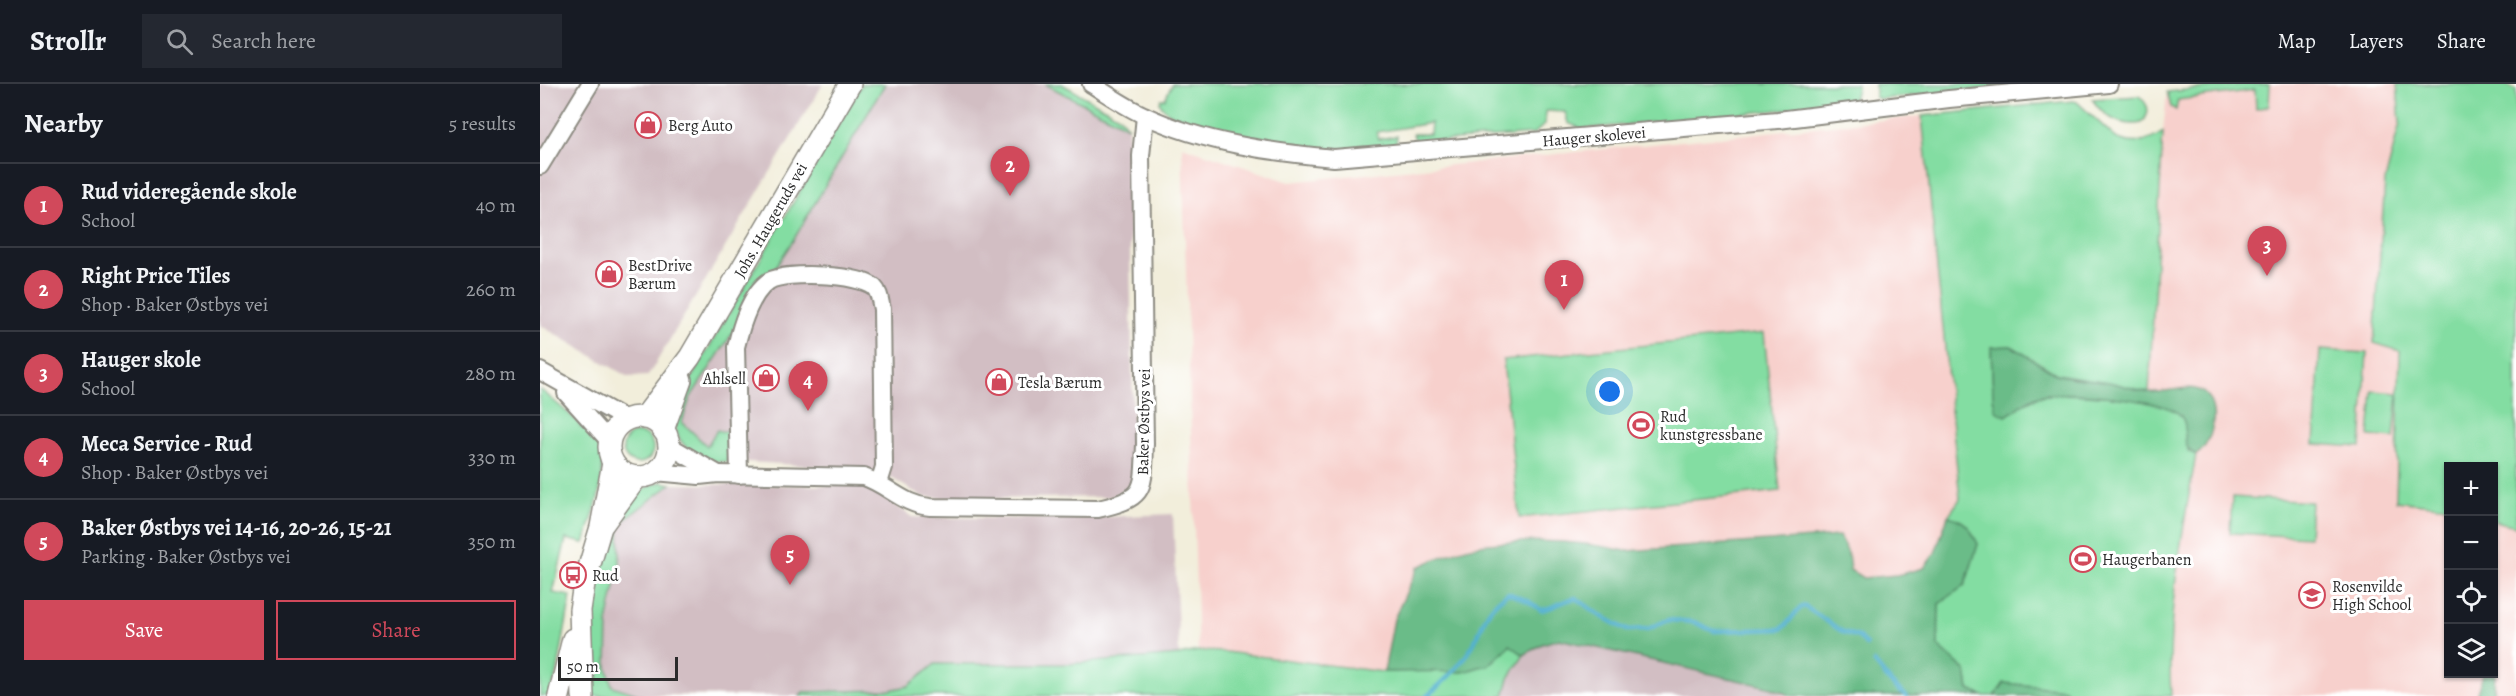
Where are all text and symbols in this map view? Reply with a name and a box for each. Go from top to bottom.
search box [142,14,562,68]
text: Strollr [30,22,106,60]
icon: search [163,25,196,58]
text: Search here [211,26,316,56]
text: Map [2277,27,2316,55]
text: Layers [2349,27,2404,55]
text: Share [2437,27,2486,55]
text: Nearby [24,106,103,141]
text: 5 results [449,110,516,137]
shop icon: Berg Auto [633,110,663,140]
place label: Berg Auto [668,115,733,137]
street label: Hauger skolevei [1541,122,1647,152]
pin: 2 [990,147,1030,196]
street label: Johs. Haugeruds vei [729,159,813,282]
text: Rud videregående skole [81,177,297,207]
text: 1 [40,192,47,219]
text: 40 m [476,192,516,219]
text: School [81,207,135,234]
pin: 3 [2248,226,2286,276]
place label: BestDrive Bærum [628,255,692,295]
shop icon: BestDrive Bærum [594,259,624,289]
pin: 1 [1544,260,1584,310]
text: Right Price Tiles [81,261,231,291]
text: 2 [39,276,48,303]
text: 260 m [466,276,516,303]
text: Shop · Baker Østbys vei [81,291,268,318]
text: Hauger skole [81,345,201,375]
text: 3 [39,360,48,387]
text: 280 m [466,360,516,387]
pin: 4 [788,362,828,411]
shop icon: Ahlsell [751,363,781,393]
shop icon: Tesla Bærum [984,367,1014,397]
place label: Ahlsell [702,368,746,390]
street label: Baker Østbys vei [1132,368,1156,476]
place label: Tesla Bærum [1018,372,1102,394]
text: School [81,375,135,402]
your location [1595,377,1624,406]
place label: Rud kunstgressbane [1660,406,1763,446]
sports icon: Rud kunstgressbane [1626,410,1656,440]
text: Meca Service - Rud [81,429,252,459]
text: 4 [39,444,48,471]
text: 330 m [468,444,516,471]
text: Shop · Baker Østbys vei [81,459,268,486]
map controls [2444,462,2498,678]
button: + [2444,462,2498,516]
text: Baker Østbys vei 14-16, 20-26, 15-21 [81,513,392,543]
button: − [2444,516,2498,570]
text: 5 [39,528,48,555]
text: 350 m [468,528,516,555]
pin: 5 [770,536,810,585]
text: Parking · Baker Østbys vei [81,543,291,570]
sports icon: Haugerbanen [2068,544,2098,574]
place label: Haugerbanen [2102,549,2192,571]
bus stop icon: Rud [558,560,588,590]
place label: Rud [592,565,619,587]
button: locate [2444,570,2498,624]
place label: Rosenvilde High School [2332,576,2412,616]
school or university icon: Rosenvilde High School [2297,580,2327,610]
button: Save [24,600,264,660]
button: Share [276,600,516,660]
button: layers [2444,624,2498,678]
scale bar [558,654,678,682]
text: 50 m [567,656,599,678]

